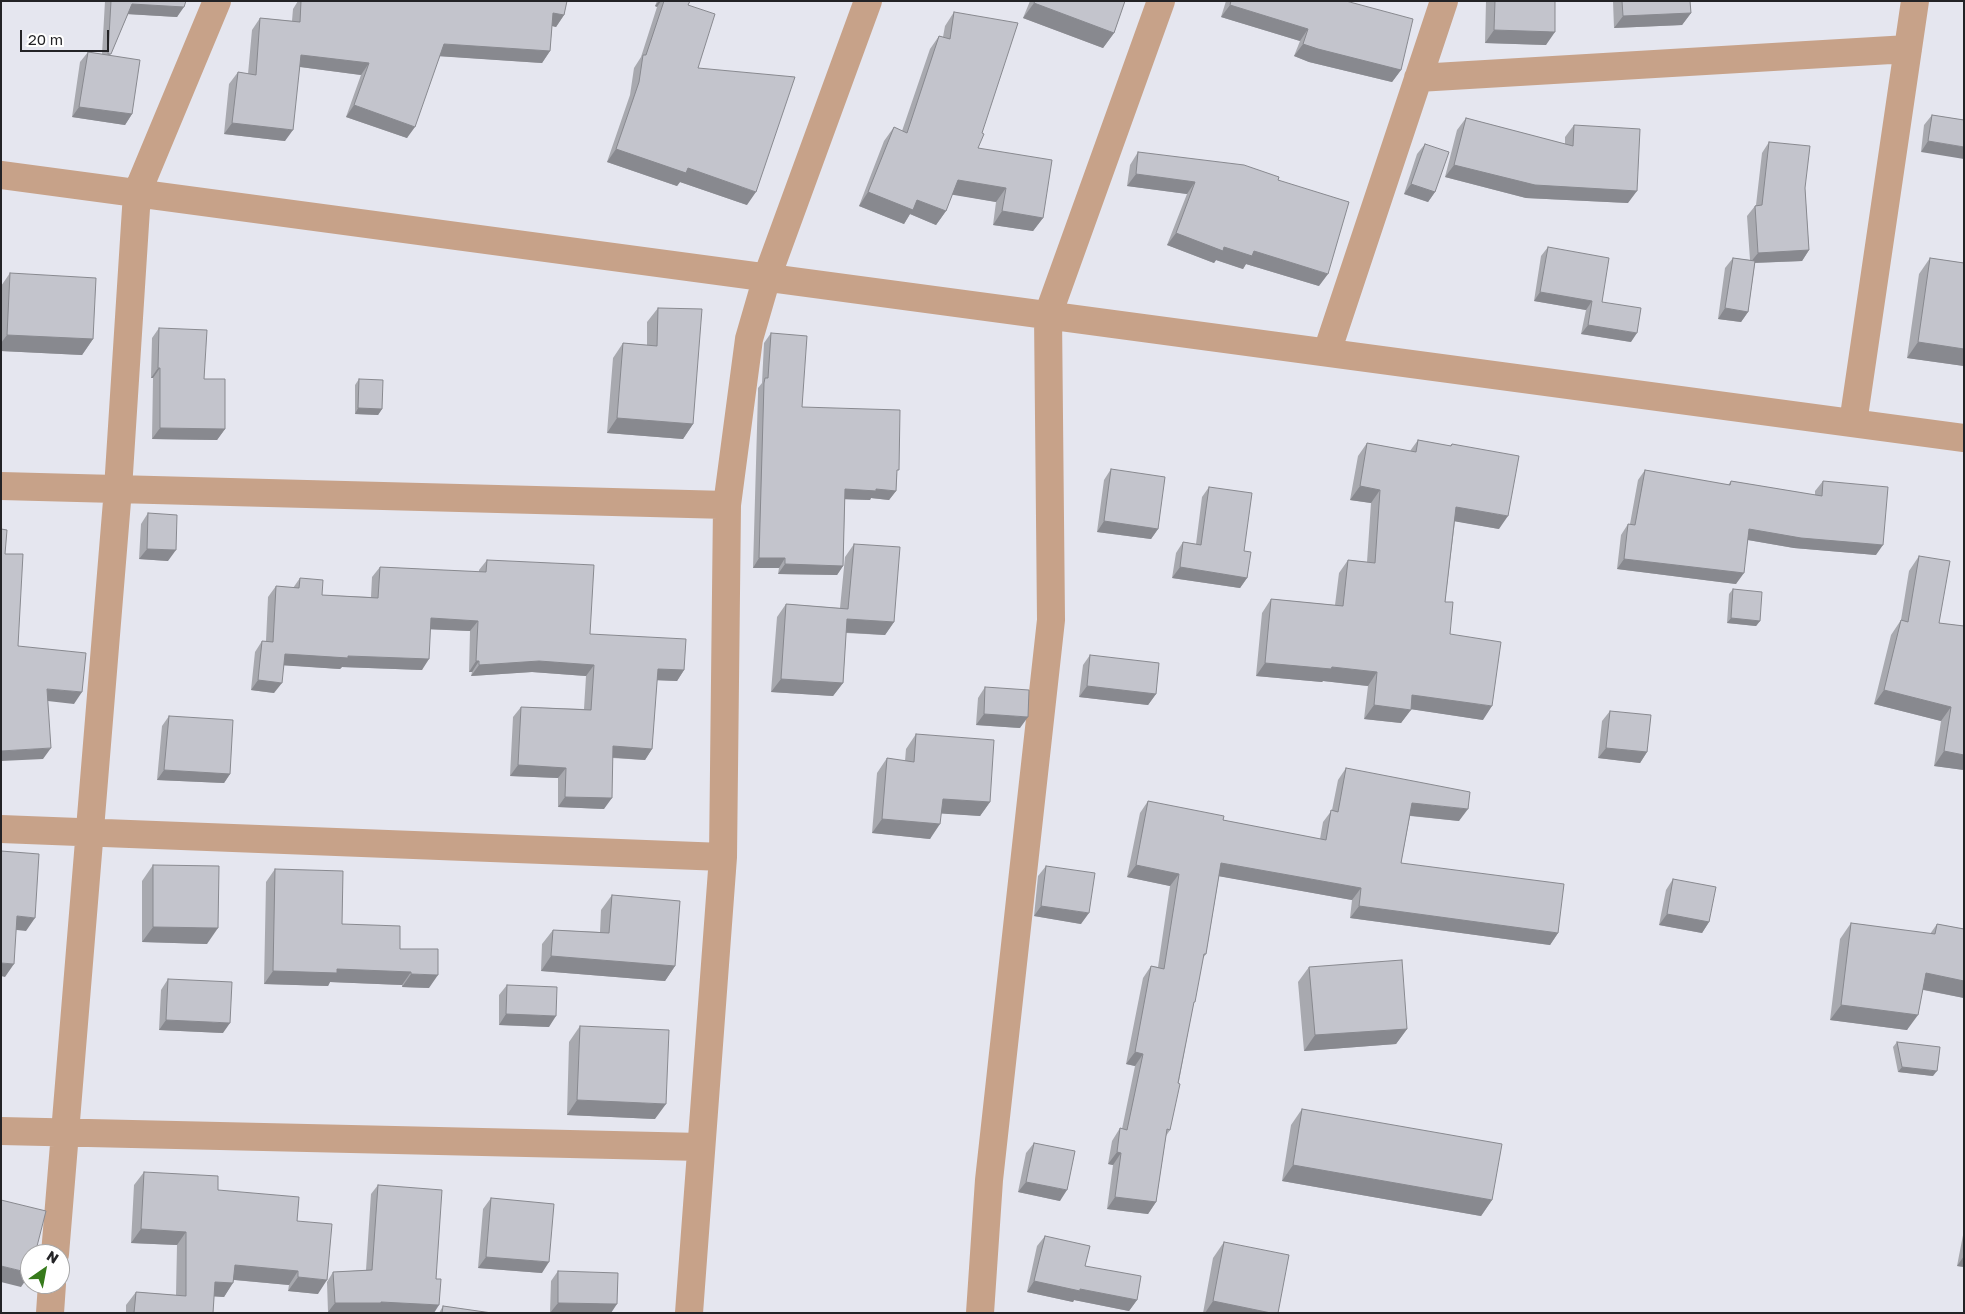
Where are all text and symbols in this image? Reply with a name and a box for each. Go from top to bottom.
scale bar [22,20,111,52]
text: 20 m [28,30,63,48]
north arrow [20,1244,70,1294]
text: N [44,1247,62,1267]

